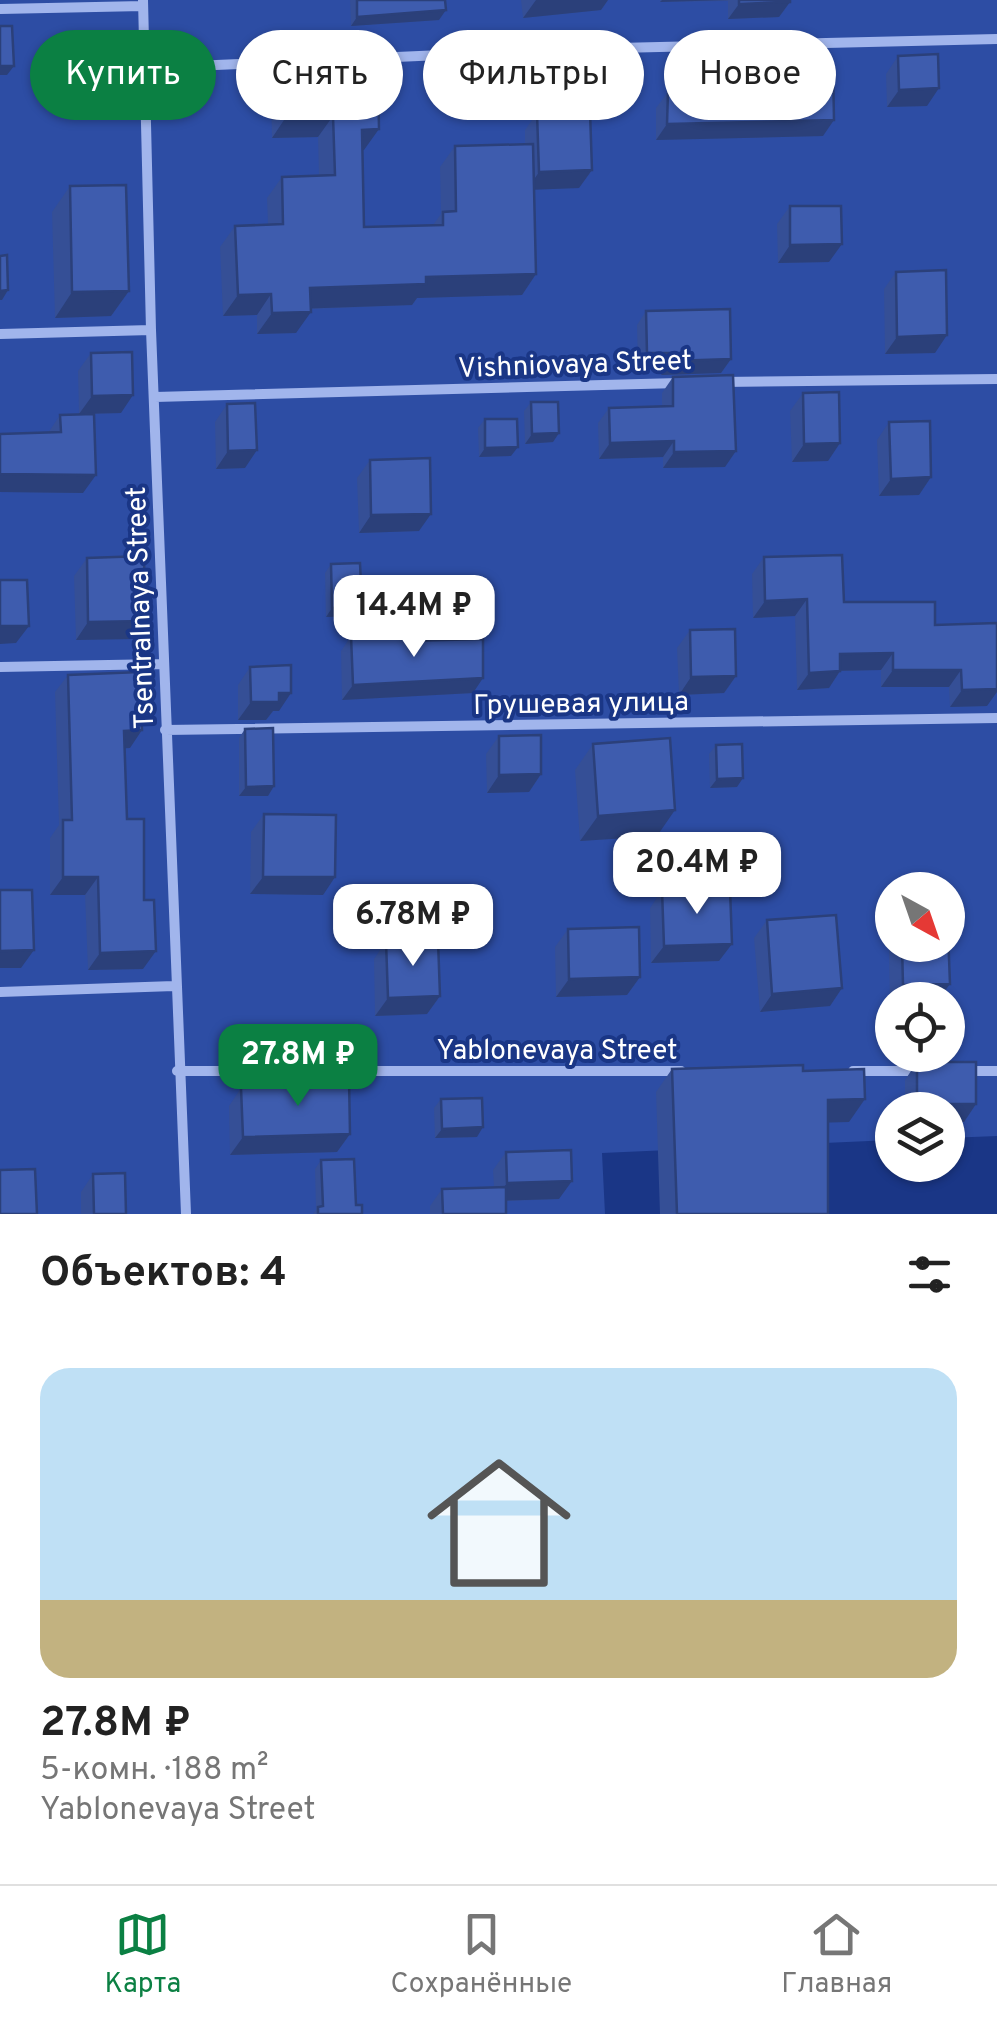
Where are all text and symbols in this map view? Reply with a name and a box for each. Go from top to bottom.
chip: Купить [30,30,216,120]
chip: Снять [236,30,403,120]
chip: Фильтры [423,30,644,120]
chip: Новое [664,30,836,120]
street label: Vishniovaya Street [458,344,693,388]
street label: Tsentralnaya Street [120,486,164,730]
pin: 14.4M ₽ [322,575,506,660]
text: 14.4M ₽ [356,587,472,627]
street label: Грушевая улица [473,685,689,725]
pin: 20.4M ₽ [605,832,789,917]
text: 20.4M ₽ [635,844,759,884]
north arrow [875,872,965,962]
map controls [875,872,965,1182]
pin: 6.78M ₽ [321,884,505,969]
text: 6.78M ₽ [355,896,471,936]
button: locate [875,982,965,1072]
pin: 27.8M ₽ [206,1024,390,1109]
street label: Yablonevaya Street [436,1034,678,1070]
text: 27.8M ₽ [240,1036,356,1076]
button: layers [875,1092,965,1182]
icon: filters [902,1247,957,1302]
text: Объектов: 4 [40,1248,287,1301]
icon: home [409,1433,589,1613]
text: 27.8M ₽ [40,1698,191,1751]
text: 5-комн. · 188 m² [40,1751,269,1791]
text: Yablonevaya Street [40,1791,316,1831]
tab: Карта [105,1907,181,2003]
tab: Сохранённые [391,1907,572,2003]
tab: Главная [781,1907,892,2003]

